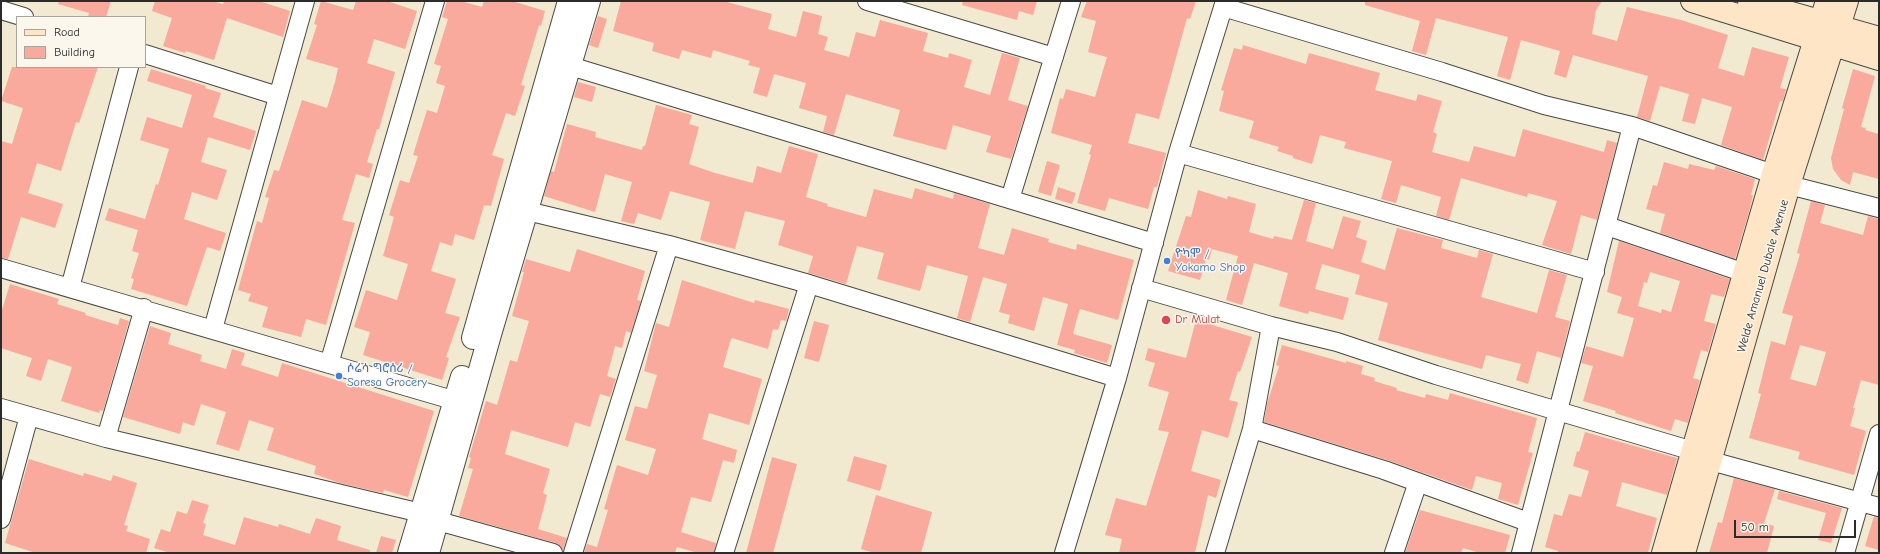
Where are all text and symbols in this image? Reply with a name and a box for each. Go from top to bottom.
legend [16,16,146,68]
text: Road [54,25,80,39]
text: Building [54,45,95,59]
street label: Welde Amanuel Dubale Avenue [1734,198,1792,354]
place label: ዮካሞ / Yokamo Shop [1175,247,1246,275]
marker: ዮካሞ / Yokamo Shop [1162,256,1172,266]
place label: Dr Mulat [1175,313,1220,327]
marker: Dr Mulat [1160,314,1172,326]
place label: ሶሬሳ ግሮሰሪ / Soresa Grocery [347,362,427,390]
marker: ሶሬሳ ግሮሰሪ / Soresa Grocery [334,371,344,381]
scale bar [1736,512,1858,538]
text: 50 m [1741,520,1769,534]

